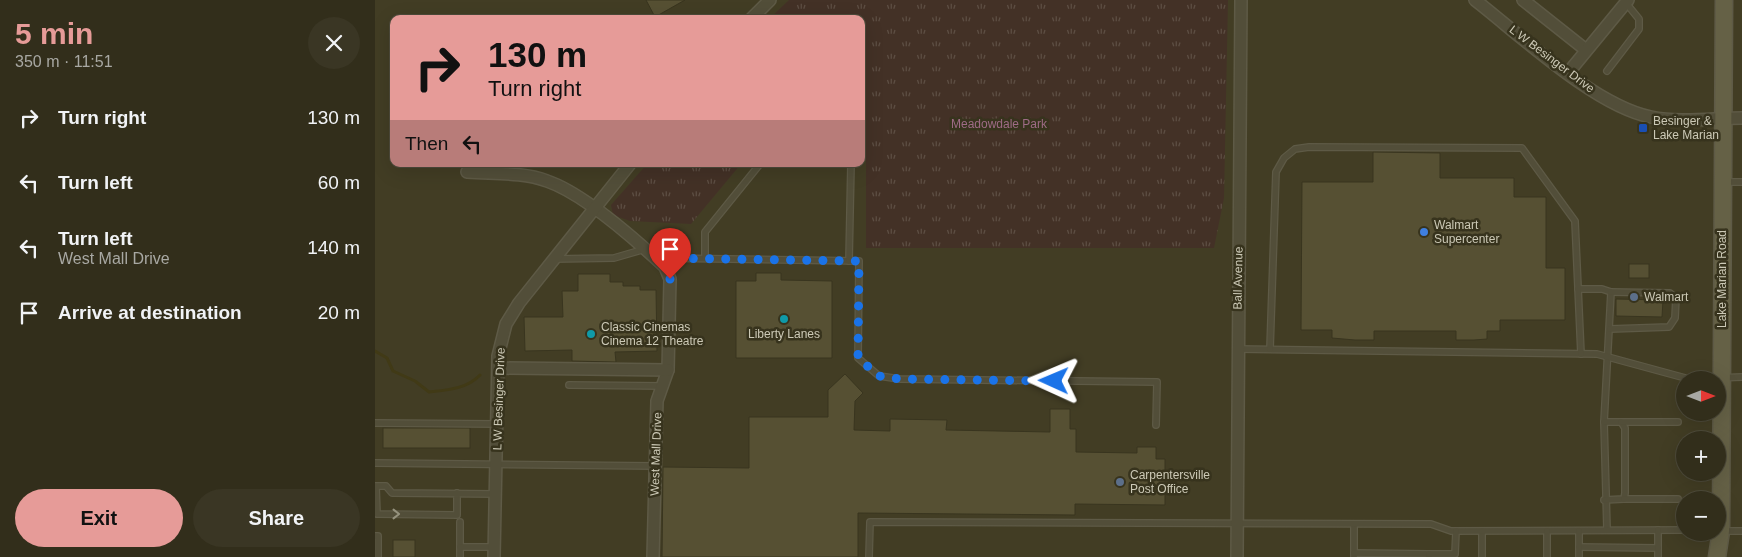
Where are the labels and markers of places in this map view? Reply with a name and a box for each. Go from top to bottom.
place label: Besinger & Lake Marian [1653,114,1719,142]
marker: Besinger & Lake Marian [1637,122,1649,134]
place label: Walmart Supercenter [1434,218,1499,246]
marker: Walmart Supercenter [1418,226,1430,238]
pin [649,228,691,279]
place label: Walmart [1644,290,1689,304]
marker: Walmart [1628,291,1640,303]
marker: Liberty Lanes [778,313,790,325]
place label: Classic Cinemas Cinema 12 Theatre [601,320,704,348]
place label: Liberty Lanes [748,327,820,341]
marker: Classic Cinemas Cinema 12 Theatre [585,328,597,340]
place label: Carpentersville Post Office [1130,468,1210,496]
marker: Carpentersville Post Office [1114,476,1126,488]

